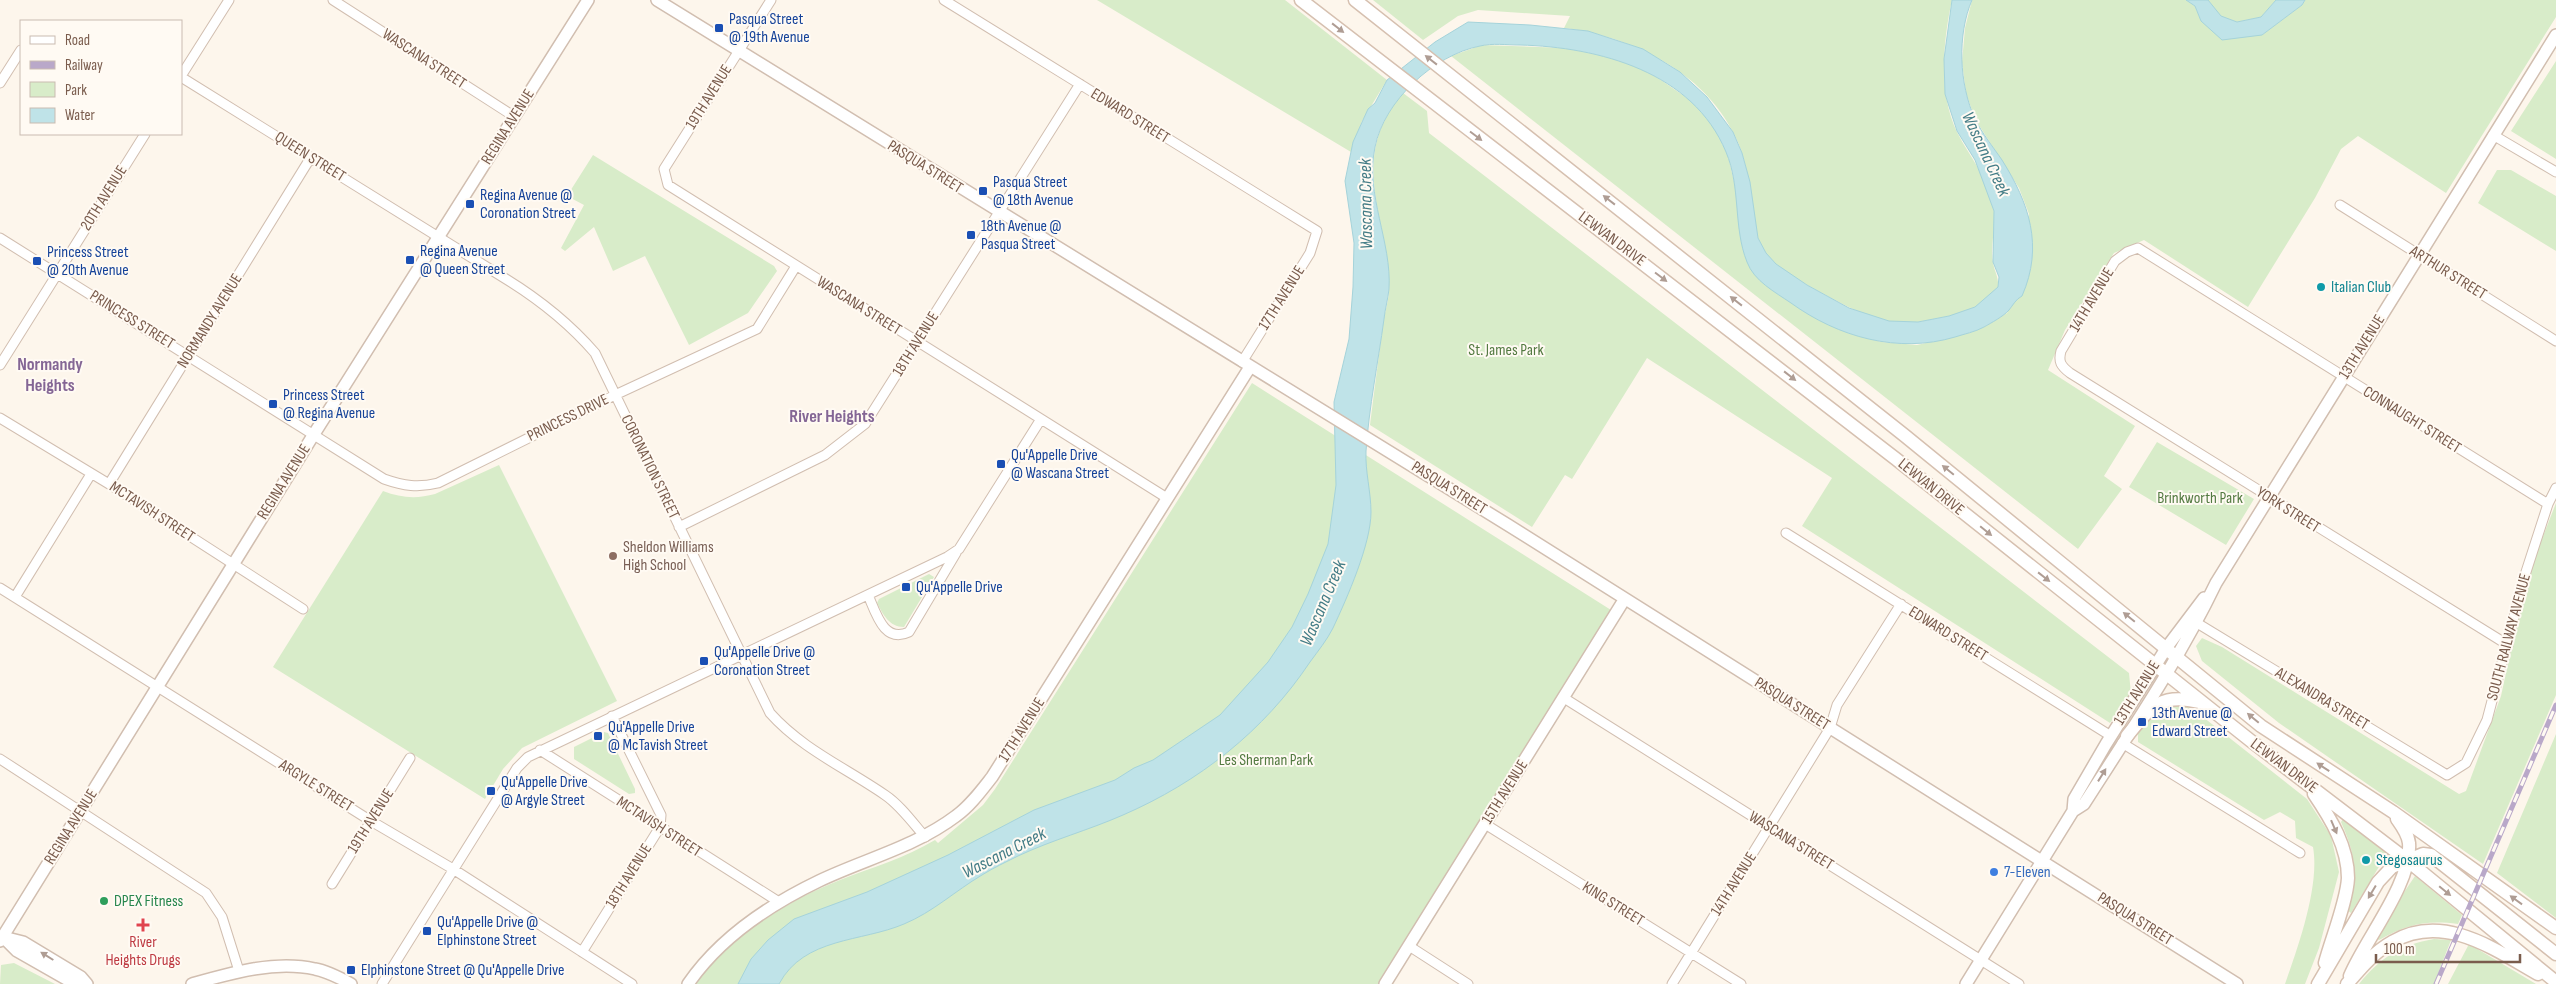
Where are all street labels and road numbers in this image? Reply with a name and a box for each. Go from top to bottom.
street label: WASCANA STREET [378,25,470,93]
street label: 19TH AVENUE [682,61,736,133]
street label: EDWARD STREET [1087,84,1173,148]
street label: REGINA AVENUE [477,86,539,168]
street label: QUEEN STREET [271,128,349,187]
street label: PASQUA STREET [884,136,967,198]
street label: 20TH AVENUE [77,162,131,234]
street label: LEWVAN DRIVE [1575,207,1649,271]
street label: ARTHUR STREET [2405,241,2490,304]
street label: 17TH AVENUE [1255,262,1309,334]
street label: 14TH AVENUE [2065,264,2119,336]
street label: NORMANDY AVENUE [173,270,247,372]
street label: WASCANA STREET [813,272,905,340]
street label: PRINCESS STREET [86,286,178,354]
street label: 18TH AVENUE [889,308,943,380]
street label: 13TH AVENUE [2335,311,2389,383]
street label: CONNAUGHT STREET [2359,382,2465,458]
street label: PRINCESS DRIVE [524,390,612,446]
street label: CORONATION STREET [617,412,684,523]
street label: REGINA AVENUE [253,441,315,523]
street label: LEWVAN DRIVE [1894,455,1968,519]
street label: PASQUA STREET [1408,457,1491,519]
street label: MCTAVISH STREET [106,477,199,547]
street label: YORK STREET [2253,483,2324,537]
street label: SOUTH RAILWAY AVENUE [2483,571,2535,703]
street label: EDWARD STREET [1905,602,1991,666]
street label: 13TH AVENUE [2110,657,2164,729]
street label: ALEXANDRA STREET [2271,663,2373,735]
street label: PASQUA STREET [1751,673,1834,735]
street label: 17TH AVENUE [995,694,1049,766]
street label: LEWVAN DRIVE [2247,734,2321,798]
street label: ARGYLE STREET [275,755,357,817]
street label: 15TH AVENUE [1478,756,1532,828]
street label: 19TH AVENUE [344,785,398,857]
street label: REGINA AVENUE [40,786,102,868]
street label: MCTAVISH STREET [613,792,706,862]
street label: WASCANA STREET [1745,807,1837,875]
street label: 18TH AVENUE [602,840,656,912]
street label: 14TH AVENUE [1707,849,1761,919]
street label: KING STREET [1579,878,1648,931]
street label: PASQUA STREET [2094,888,2177,950]

